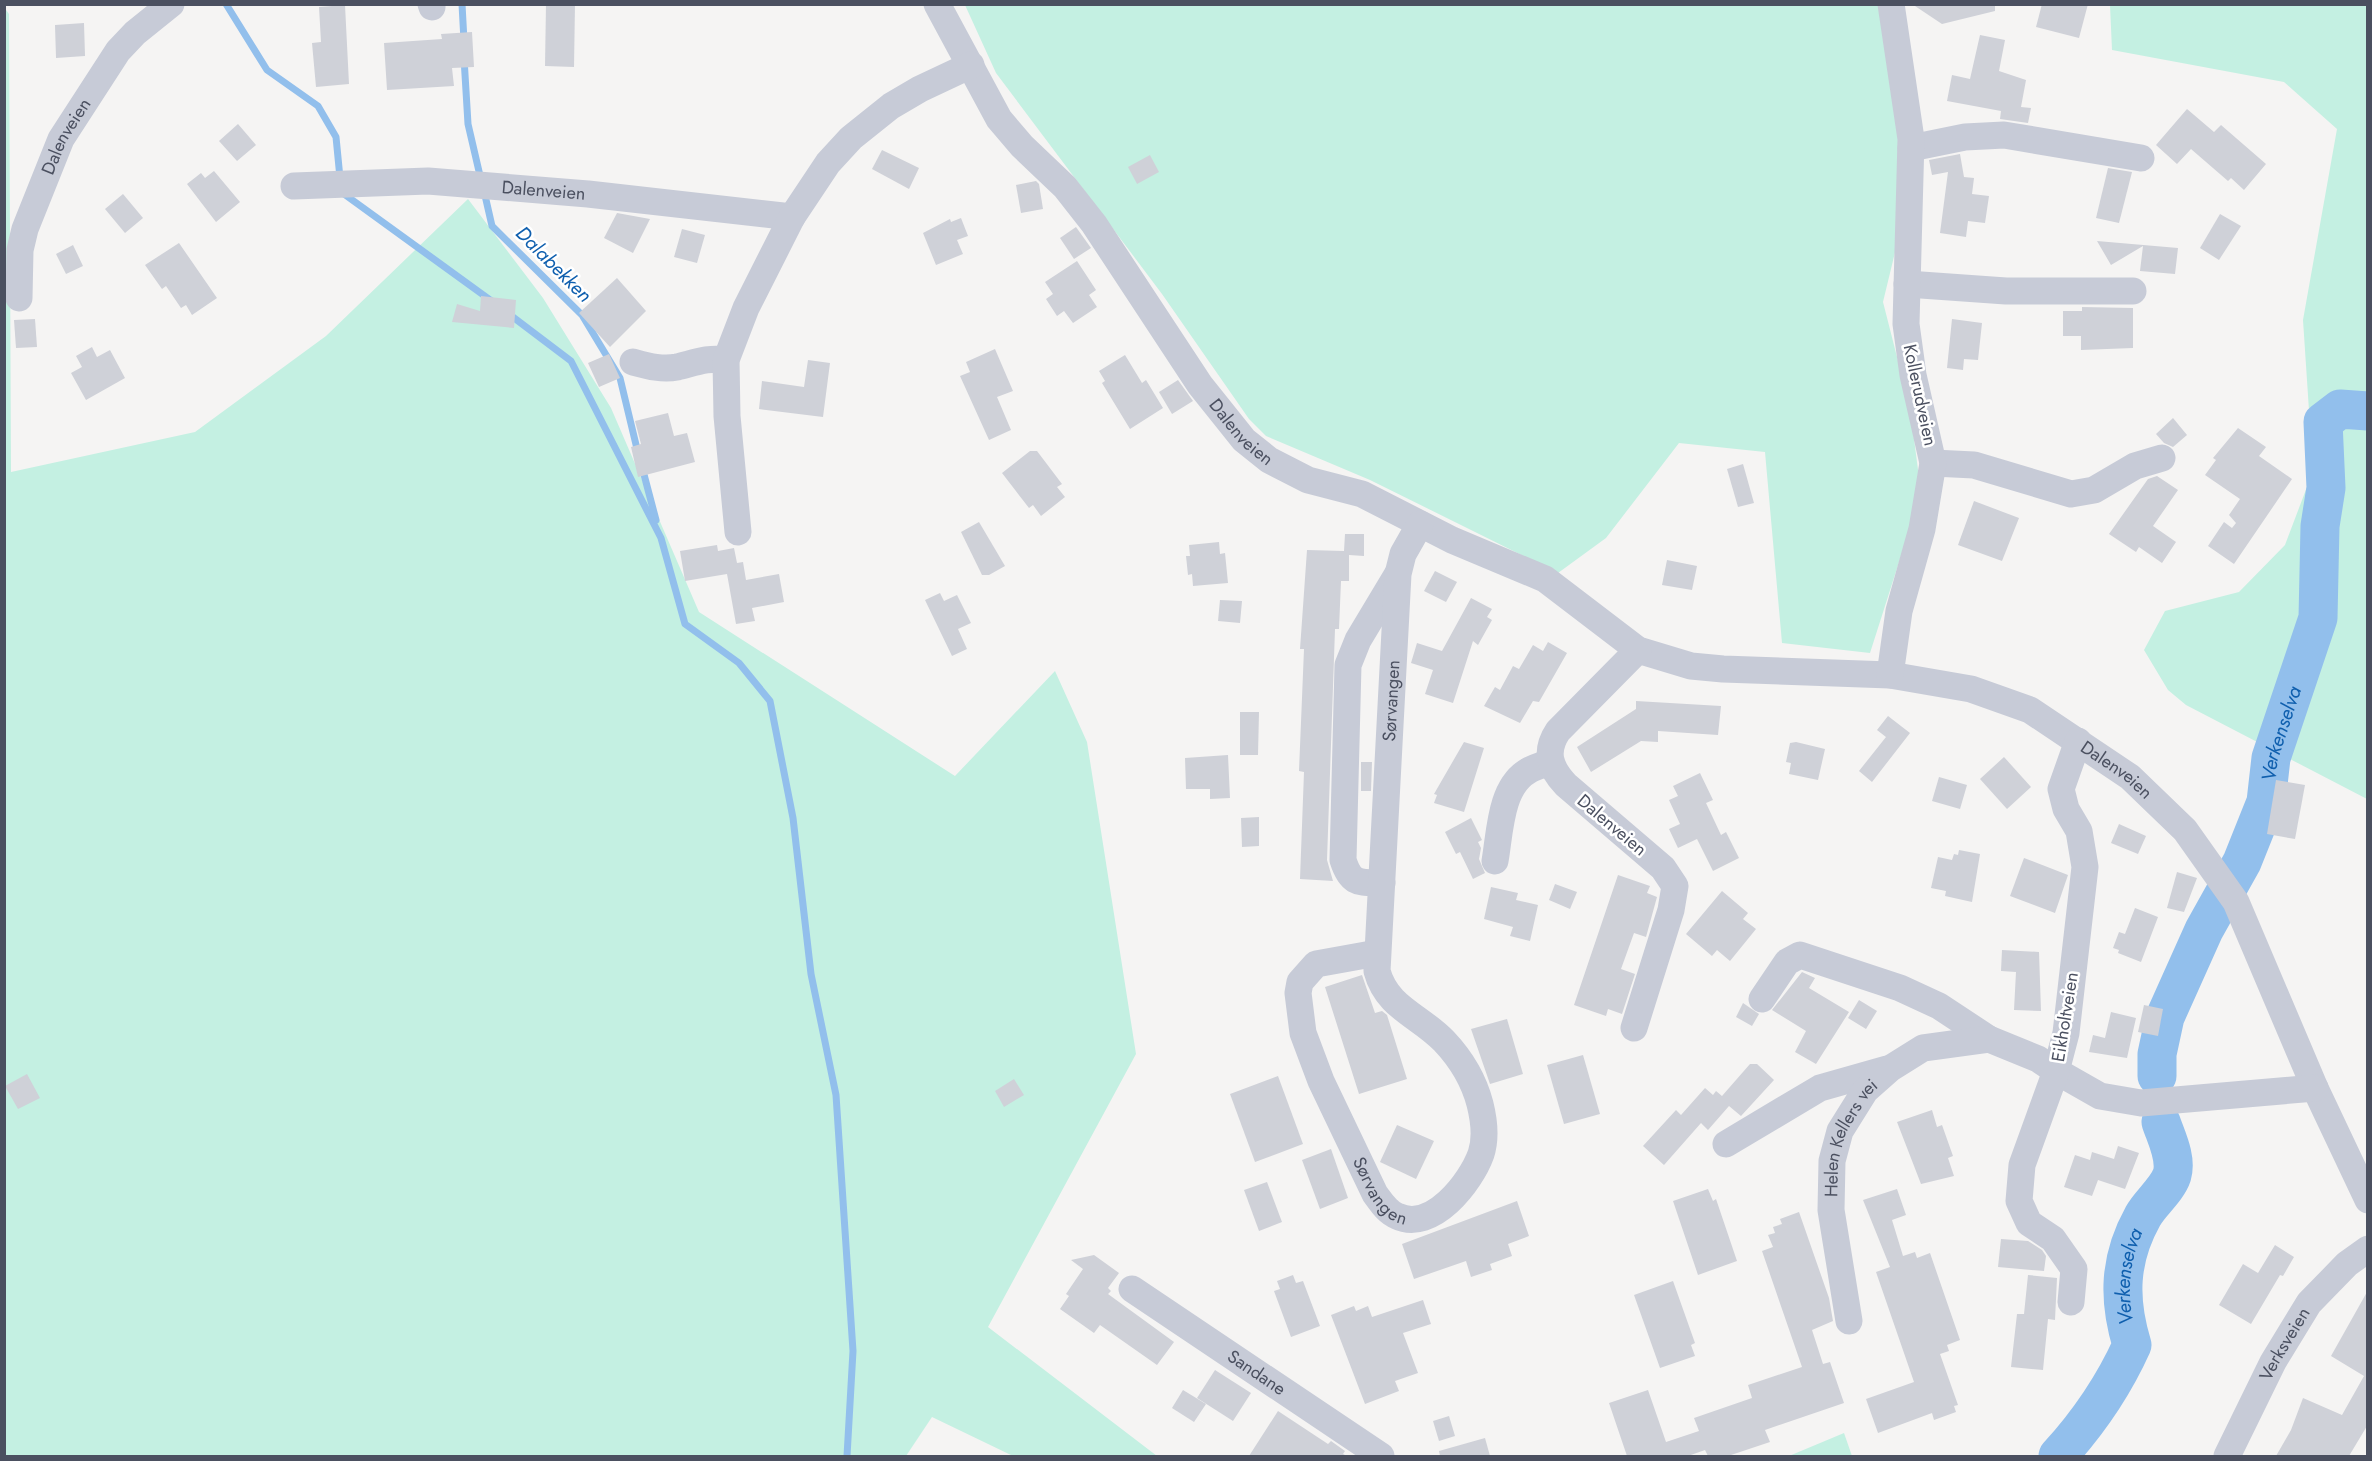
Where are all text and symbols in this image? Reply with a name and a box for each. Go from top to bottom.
street label: Dalenveien [35,93,97,179]
street label: Dalenveien [501,174,586,207]
water label: Dalabekken [509,220,598,309]
street label: Kollerudveien [1897,342,1943,448]
street label: Dalenveien [1203,393,1279,472]
street label: Sørvangen [1376,659,1406,742]
water label: Verkenselva [2254,682,2309,783]
street label: Dalenveien [2075,734,2158,805]
street label: Dalenveien [1571,788,1653,862]
street label: Eikholtveien [2045,970,2085,1064]
street label: Helen Kellers vei [1818,1073,1883,1197]
street label: Sørvangen [1346,1152,1410,1232]
water label: Verkenselva [2109,1223,2150,1327]
street label: Verksveien [2253,1302,2316,1385]
street label: Sandane [1222,1343,1291,1402]

